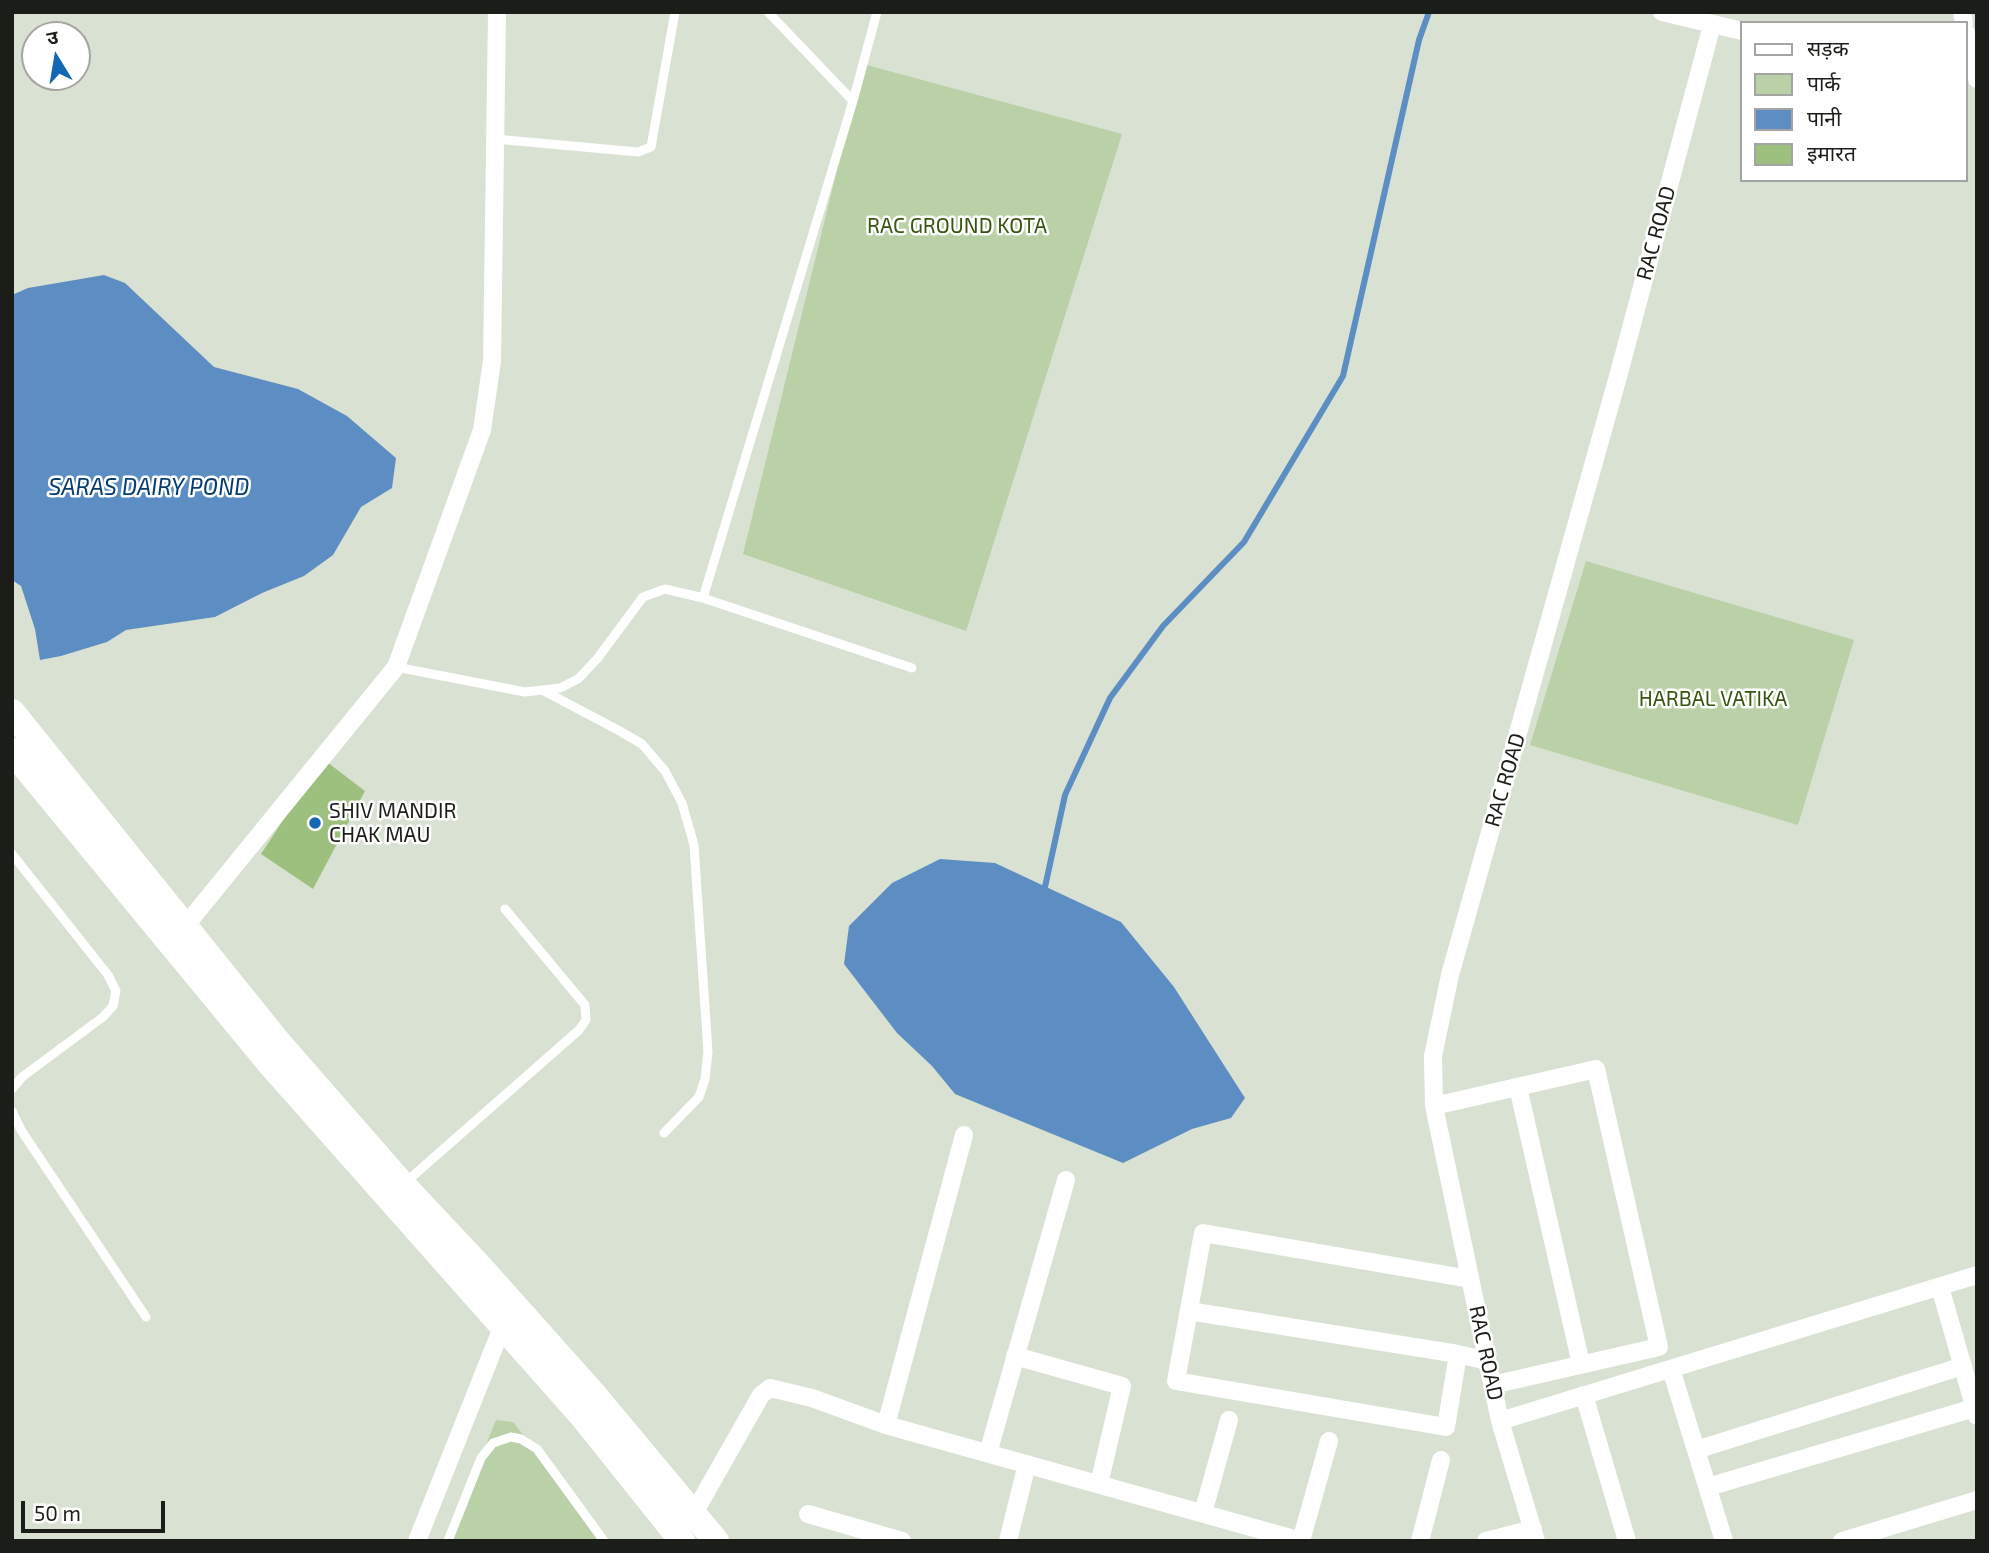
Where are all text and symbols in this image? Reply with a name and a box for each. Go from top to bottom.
north arrow [21,21,91,91]
legend [1741,21,1968,182]
text: उ [45,25,60,49]
text: सड़क [1807,35,1849,60]
text: पार्क [1807,70,1841,95]
text: पानी [1807,105,1841,130]
text: इमारत [1807,140,1856,165]
street label: RAC ROAD [1631,183,1681,283]
park label: RAC GROUND KOTA [867,213,1047,239]
water label: SARAS DAIRY POND [48,473,250,501]
park label: HARBAL VATIKA [1639,686,1787,712]
street label: RAC ROAD [1480,730,1530,830]
place label: SHIV MANDIR CHAK MAU [329,798,456,848]
marker: SHIV MANDIR CHAK MAU [307,815,323,831]
street label: RAC ROAD [1464,1303,1508,1403]
scale bar [24,1486,168,1530]
text: 50 m [34,1500,81,1525]

